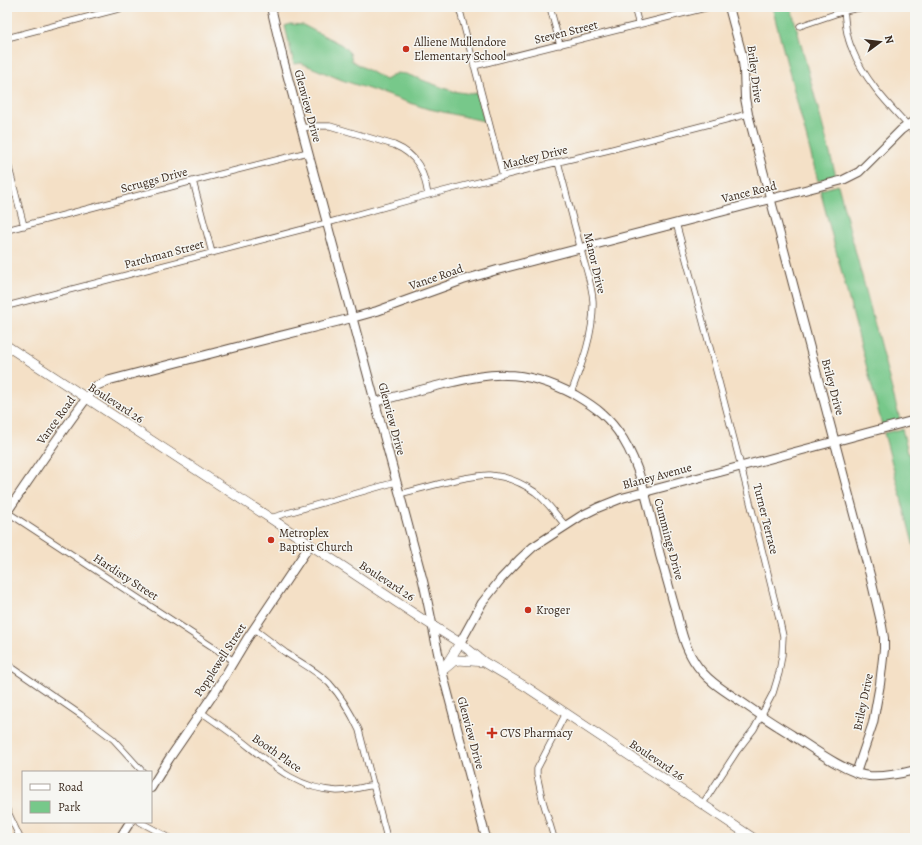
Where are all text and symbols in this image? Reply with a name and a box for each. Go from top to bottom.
street label: Steven Street [533,16,599,48]
north arrow [860,22,900,62]
place label: Alliene Mullendore Elementary School [413,34,506,64]
text: N [881,34,897,45]
marker: Alliene Mullendore Elementary School [401,44,411,54]
street label: Briley Drive [744,44,766,104]
street label: Glenview Drive [291,68,325,144]
street label: Mackey Drive [501,141,569,173]
street label: Scruggs Drive [119,163,189,197]
street label: Vance Road [719,177,779,207]
street label: Manor Drive [580,231,610,295]
street label: Parchman Street [122,236,206,272]
street label: Vance Road [406,260,466,294]
street label: Briley Drive [818,357,848,417]
street label: Boulevard 26 [85,379,147,427]
street label: Glenview Drive [375,381,409,457]
street label: Vance Road [32,392,79,448]
street label: Blaney Avenue [621,459,693,493]
street label: Turner Terrace [749,482,783,556]
street label: Cummings Drive [650,496,688,582]
place label: Metroplex Baptist Church [279,525,354,555]
marker: Metroplex Baptist Church [266,535,276,545]
street label: Hardisty Street [90,550,162,604]
street label: Boulevard 26 [356,557,418,605]
place label: Kroger [536,602,570,618]
marker: Kroger [523,605,533,615]
street label: Popplewell Street [190,620,250,700]
street label: Briley Drive [849,672,877,732]
street label: Glenview Drive [454,695,488,771]
place label: CVS Pharmacy [500,725,573,741]
marker: CVS Pharmacy [487,728,497,738]
street label: Booth Place [249,730,305,776]
street label: Boulevard 26 [626,736,688,785]
legend [22,771,152,823]
text: Road [58,779,84,795]
text: Park [58,799,81,815]

